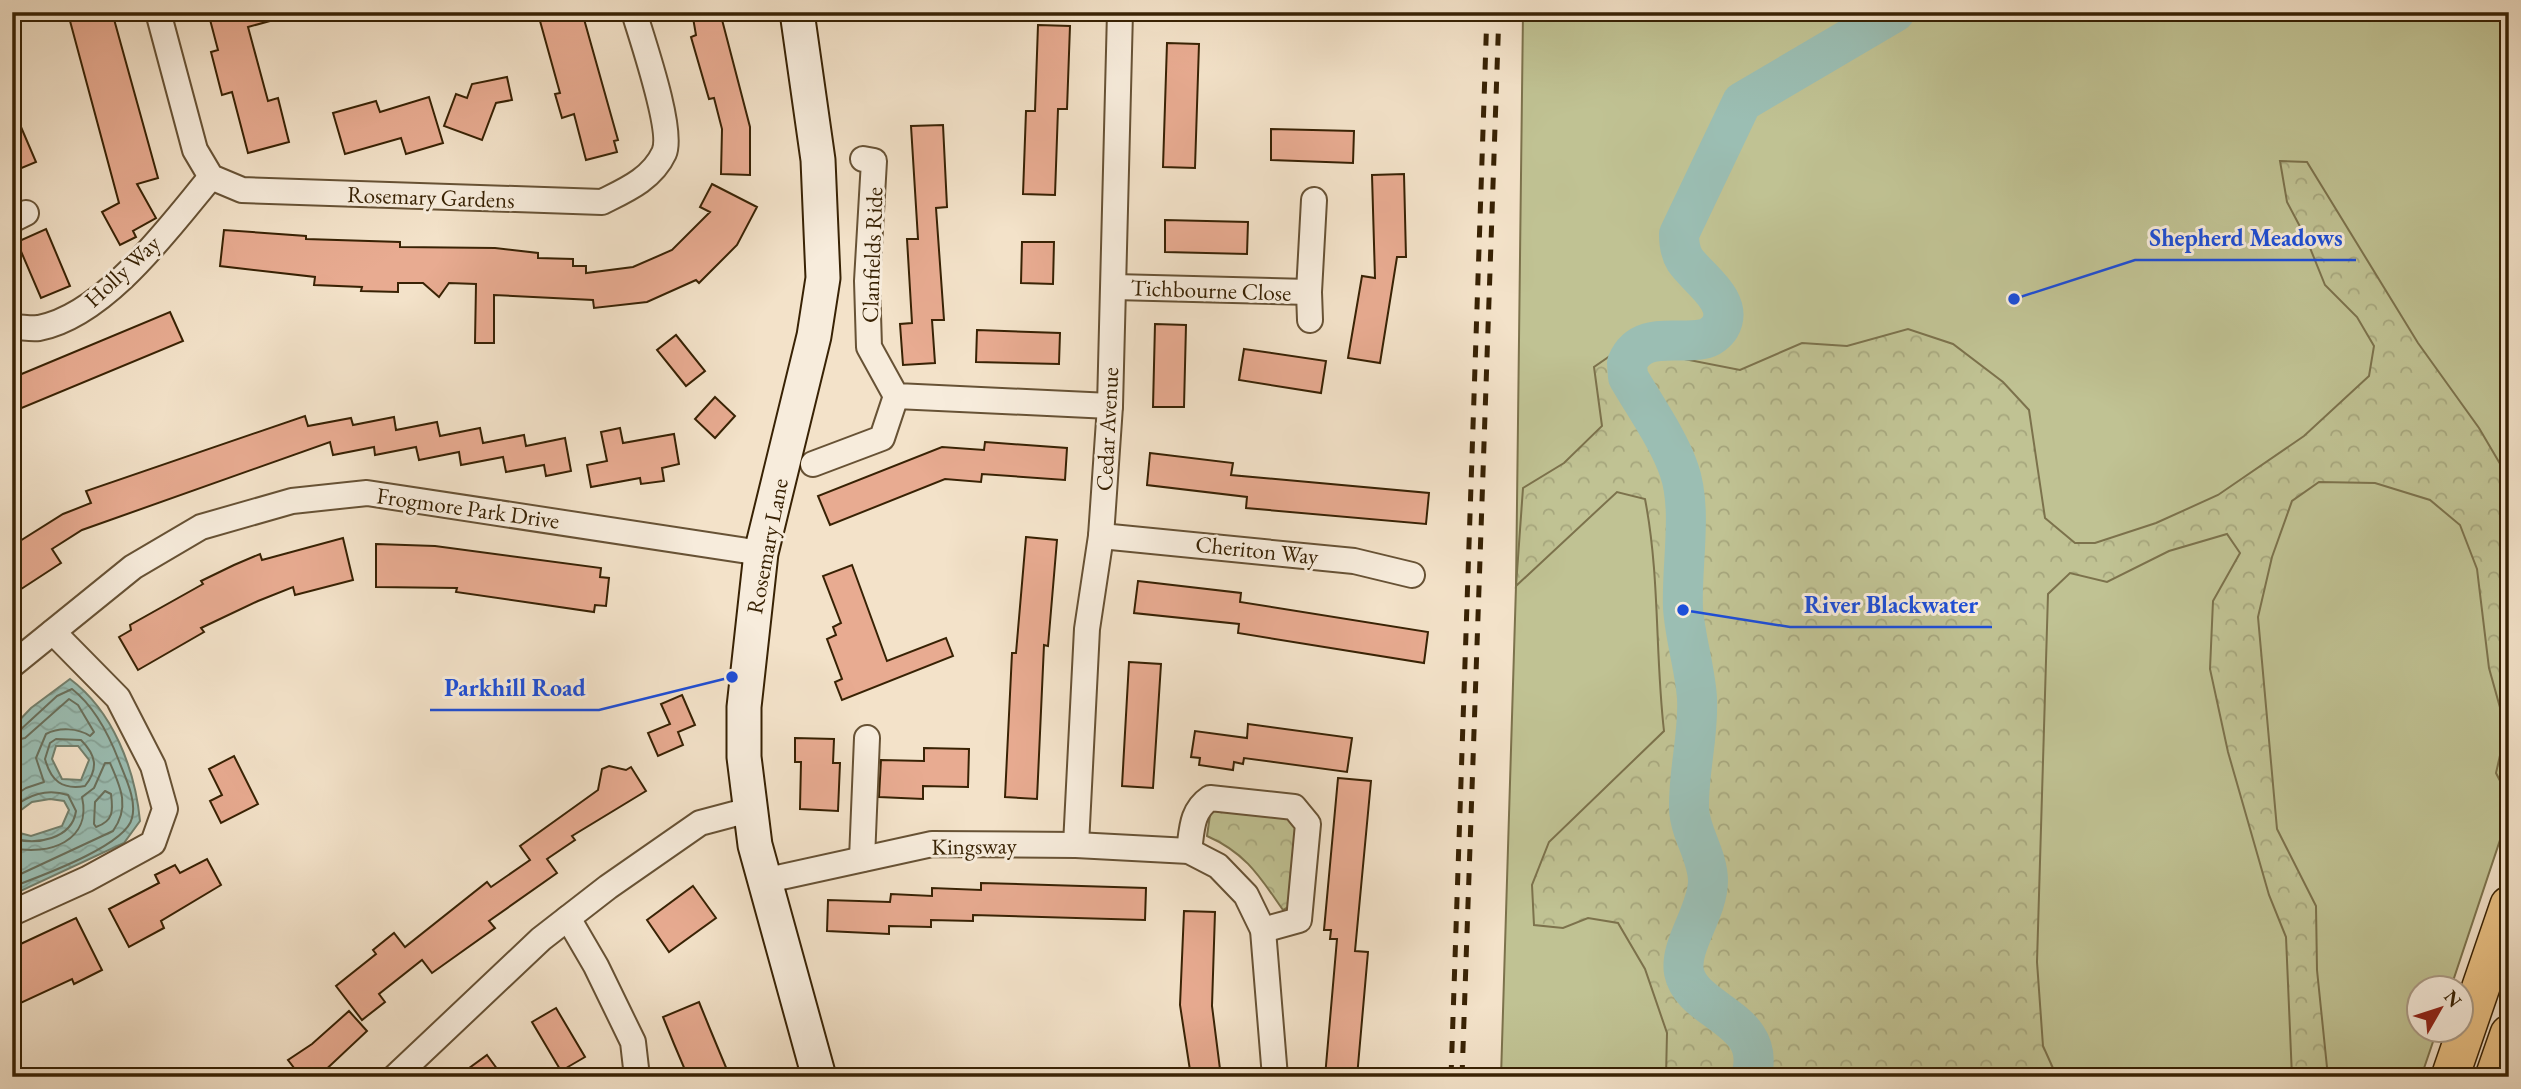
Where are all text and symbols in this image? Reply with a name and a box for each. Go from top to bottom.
street label: Rosemary Gardens [347,179,515,215]
street label: Clanfields Ride [855,187,889,323]
callout: Shepherd Meadows [2135,215,2356,260]
text: Shepherd Meadows [2149,222,2343,253]
street label: Holly Way [78,228,167,314]
street label: Tichbourne Close [1130,272,1292,308]
street label: Cedar Avenue [1089,366,1125,492]
street label: Rosemary Lane [739,476,795,616]
street label: Frogmore Park Drive [375,480,561,536]
street label: Cheriton Way [1194,529,1321,571]
callout: River Blackwater [1790,582,1992,627]
text: River Blackwater [1804,589,1978,620]
callout: Parkhill Road [430,665,599,710]
text: Parkhill Road [444,672,586,703]
street label: Kingsway [931,830,1018,862]
north arrow [2406,974,2476,1044]
text: N [2438,985,2468,1013]

